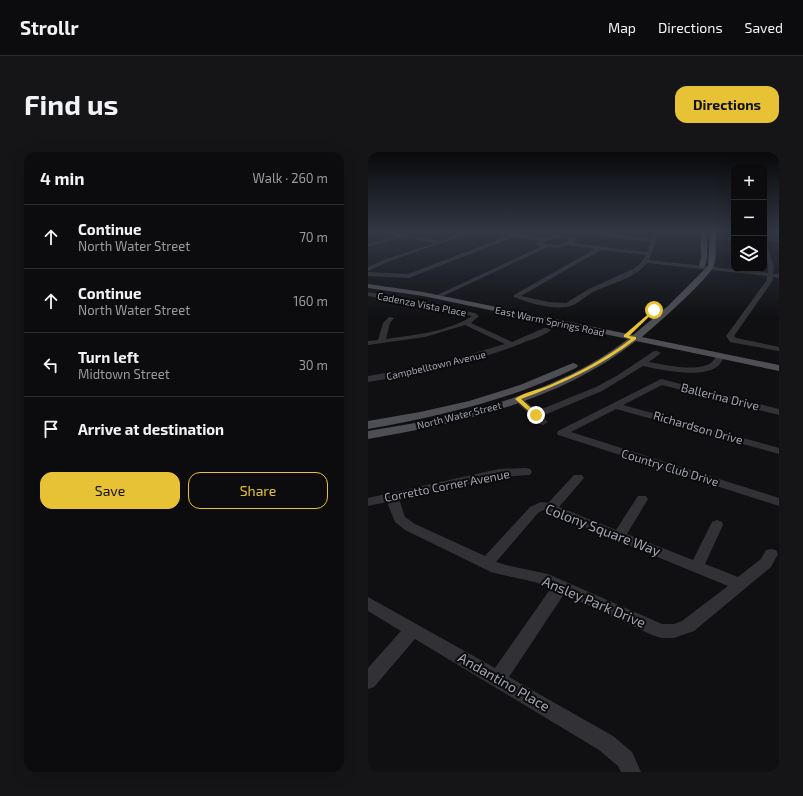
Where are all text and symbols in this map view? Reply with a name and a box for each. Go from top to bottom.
text: Strollr [20,16,79,39]
text: Map [608,19,636,36]
text: Directions [658,19,723,36]
text: Saved [745,19,783,36]
button: Directions [675,86,779,123]
text: Find us [24,87,118,121]
map controls [731,164,767,272]
button: + [731,164,767,200]
text: 4 min [40,168,84,188]
text: Walk · 260 m [253,170,328,186]
button: − [731,200,767,236]
text: Continue [78,220,141,238]
icon: ahead [40,226,62,248]
text: 70 m [299,229,328,245]
button: layers [731,236,767,272]
text: North Water Street [78,238,190,254]
text: Continue [78,284,141,302]
street label: Cadenza Vista Place [376,289,468,319]
icon: ahead [40,290,62,312]
text: 160 m [293,293,328,309]
route start [645,301,663,319]
text: North Water Street [78,302,190,318]
street label: East Warm Springs Road [494,304,606,338]
text: Turn left [78,348,139,366]
street label: Campbelltown Avenue [385,348,487,382]
icon: left [40,354,62,376]
text: 30 m [299,357,328,373]
text: Midtown Street [78,366,170,382]
street label: Ballerina Drive [680,380,761,413]
street label: North Water Street [416,399,503,431]
route end [527,406,545,424]
street label: Richardson Drive [652,408,745,447]
icon: arrive [40,418,62,440]
text: Arrive at destination [78,420,224,438]
street label: Country Club Drive [620,446,721,488]
street label: Corretto Corner Avenue [383,466,511,504]
button: Save [40,472,180,509]
button: Share [188,472,328,509]
street label: Colony Square Way [543,500,664,560]
street label: Ansley Park Drive [540,572,648,631]
street label: Andantino Place [455,648,553,715]

